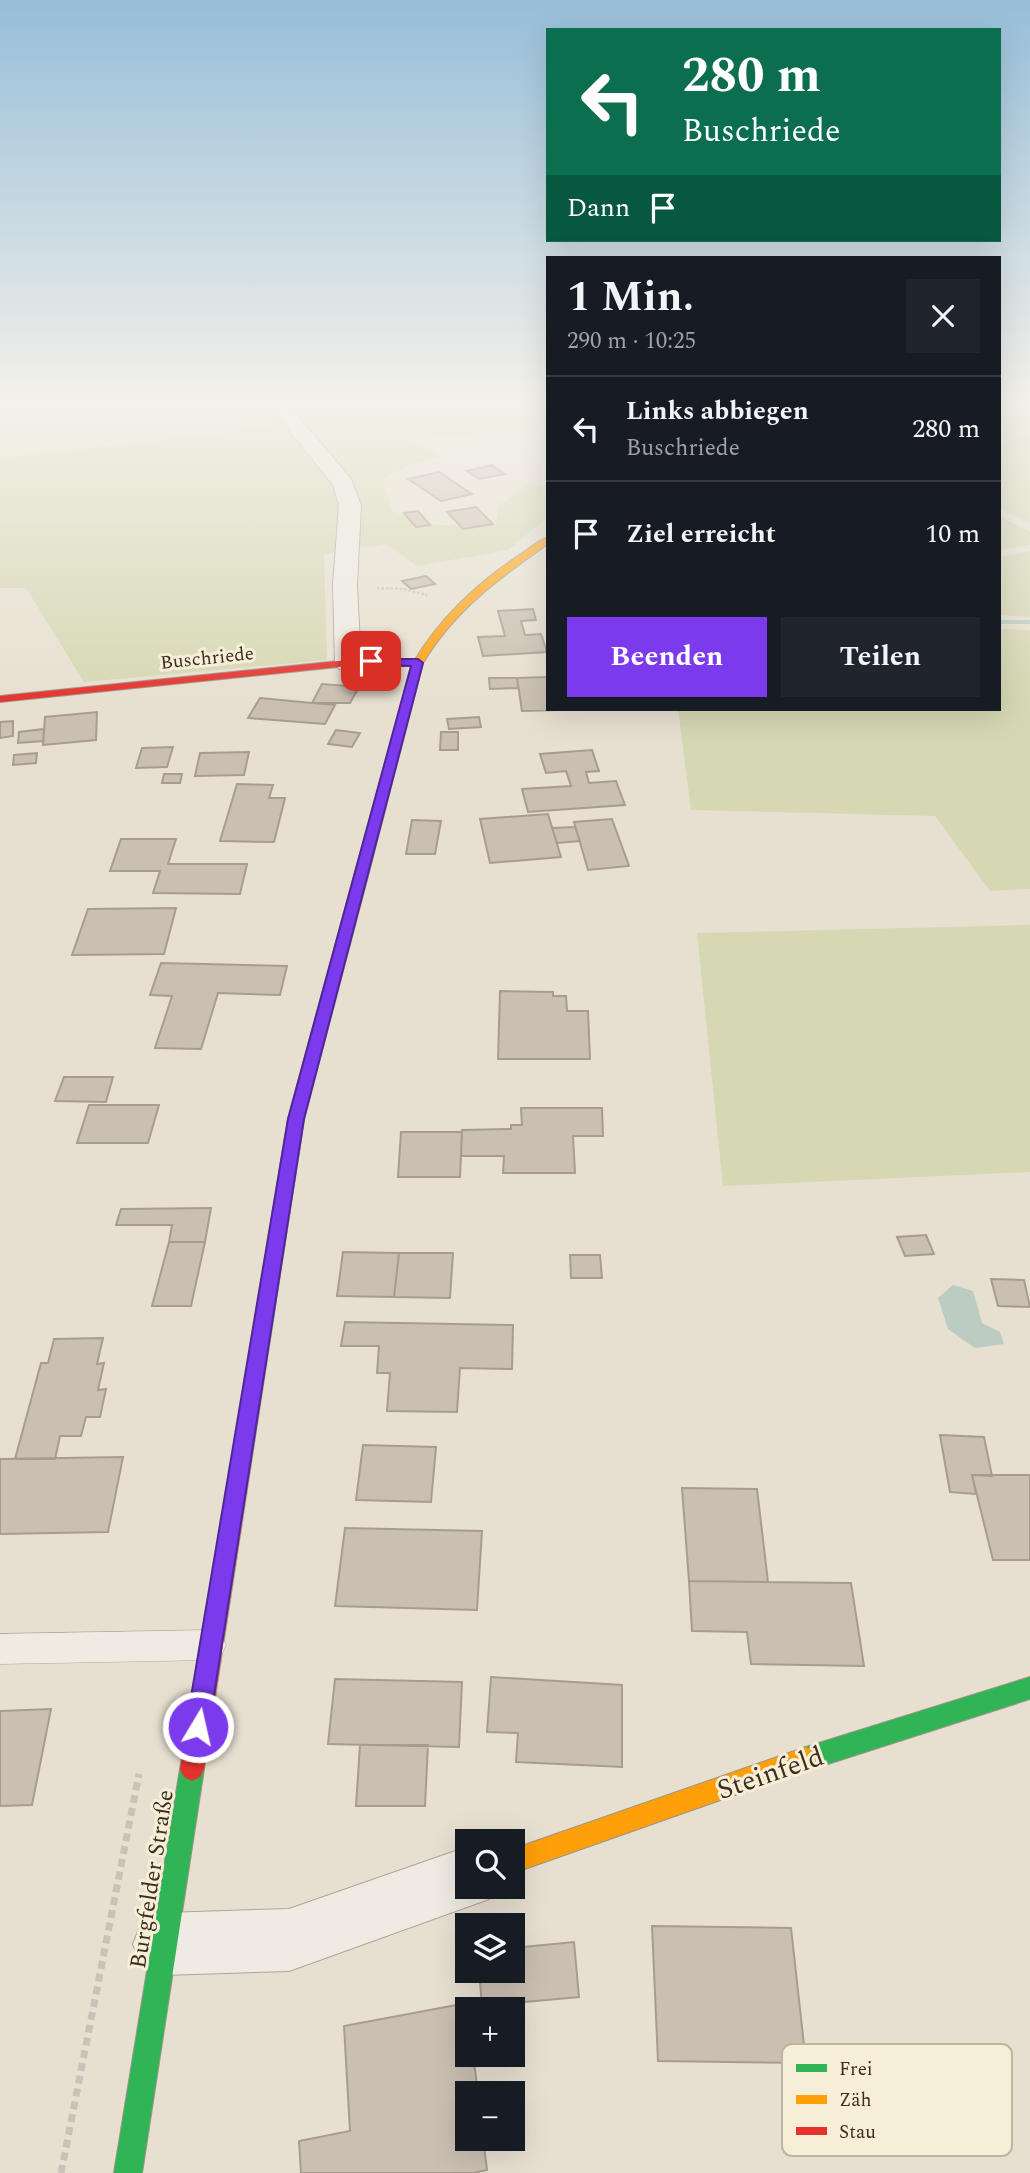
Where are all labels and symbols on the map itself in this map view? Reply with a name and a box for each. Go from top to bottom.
pin [341,631,401,691]
street label: Buschriede [159,639,255,678]
position arrow [161,1690,235,1764]
street label: Steinfeld [711,1735,830,1812]
street label: Burgfelder Straße [121,1787,184,1971]
legend [782,2044,1012,2156]
text: Frei [839,2055,873,2084]
text: Zäh [839,2086,872,2115]
text: Stau [839,2118,876,2147]

